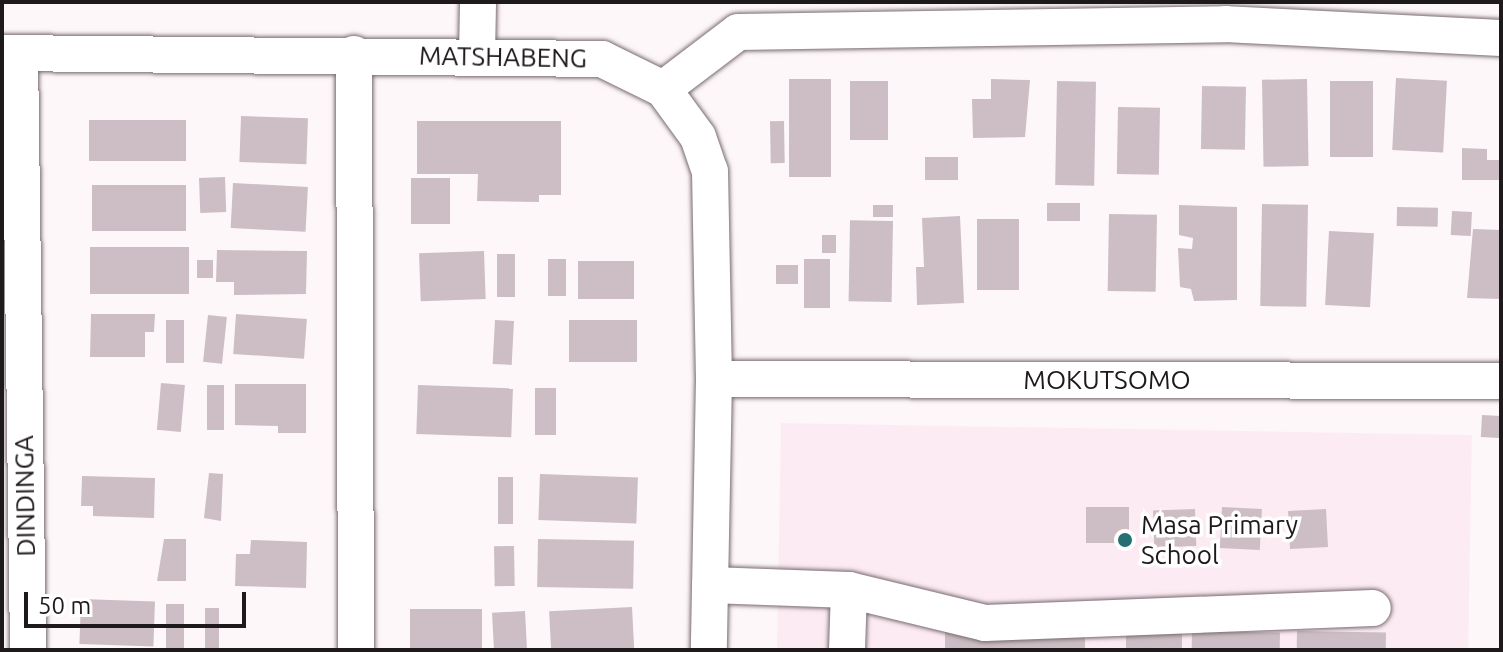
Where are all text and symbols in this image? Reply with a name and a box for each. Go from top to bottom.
street label: MATSHABENG [419,40,587,74]
street label: MOKUTSOMO [1023,364,1191,396]
street label: DINDINGA [8,435,42,557]
place label: Masa Primary School [1141,509,1298,570]
marker: Masa Primary School [1116,531,1134,549]
scale bar [28,576,250,626]
text: 50 m [38,592,91,619]

